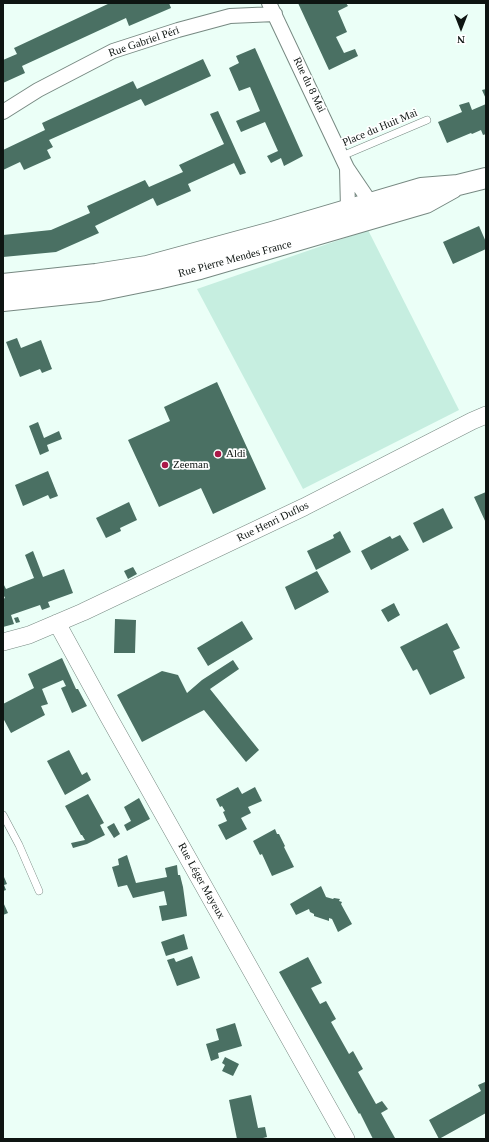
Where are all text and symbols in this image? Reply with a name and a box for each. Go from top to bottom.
north arrow [441,8,481,48]
street label: Rue Gabriel Péri [107,24,181,60]
text: N [457,34,465,46]
street label: Rue du 8 Mai [290,55,328,115]
street label: Place du Huit Mai [340,106,420,150]
street label: Rue Pierre Mendes France [177,237,293,281]
place label: Aldi [226,447,246,461]
marker: Aldi [213,449,223,459]
place label: Zeeman [173,458,208,472]
marker: Zeeman [160,460,170,470]
street label: Rue Henri Duflos [235,499,311,545]
street label: Rue Léger Mayeux [175,841,227,921]

